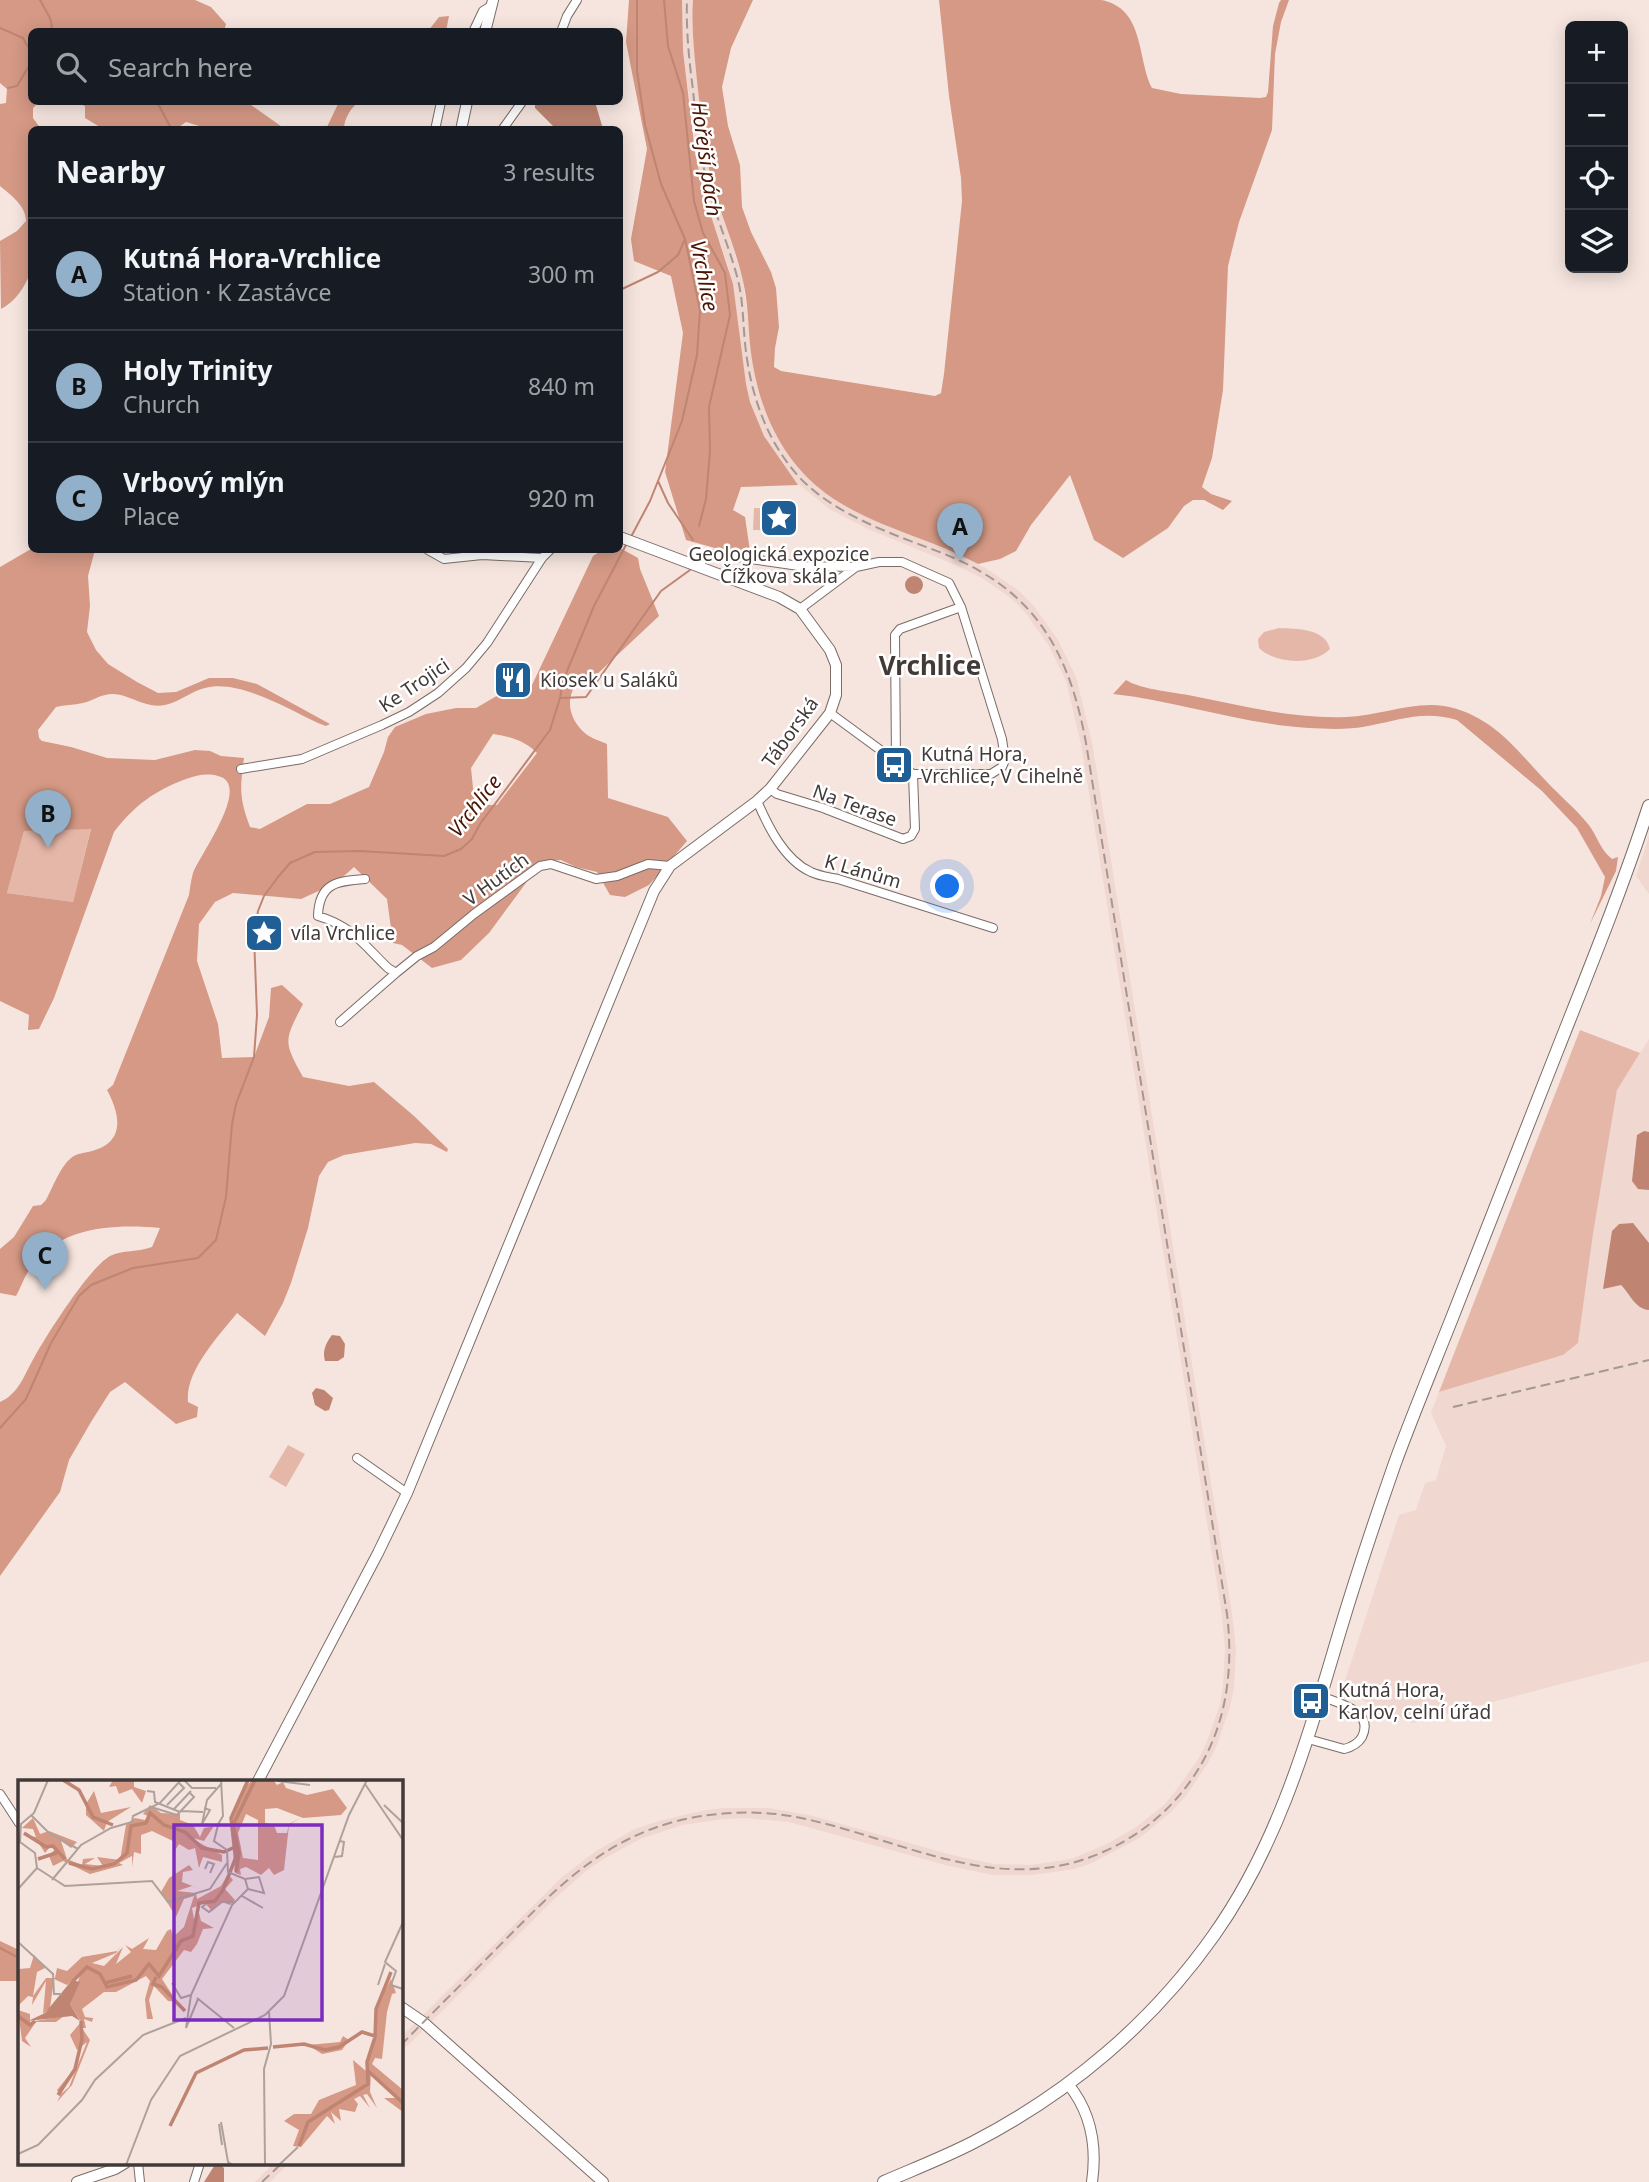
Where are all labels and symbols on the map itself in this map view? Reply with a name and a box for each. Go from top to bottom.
water label: Hořejší pách [685,100,729,218]
water label: Vrchlice [684,238,726,314]
place icon: Geologická expozice Čížkova skála [758,497,800,539]
pin: A [937,503,983,561]
place label: Geologická expozice Čížkova skála [689,541,869,589]
district label: Vrchlice [879,647,981,683]
street label: Ke Trojici [374,652,454,718]
restaurant icon: Kiosek u Saláků [492,659,534,701]
place label: Kiosek u Saláků [540,667,678,693]
street label: Táborská [756,692,824,772]
place label: Kutná Hora, Vrchlice, V Cihelně [921,741,1083,789]
bus stop icon: Kutná Hora, Vrchlice, V Cihelně [873,744,915,786]
water label: Vrchlice [441,768,507,842]
street label: Na Terase [809,778,901,832]
pin: B [25,790,71,848]
street label: V Hutích [458,847,534,911]
street label: K Lánům [822,848,904,894]
your location [930,869,964,903]
place icon: víla Vrchlice [243,912,285,954]
place label: víla Vrchlice [291,920,395,946]
pin: C [22,1232,68,1290]
place label: Kutná Hora, Karlov, celní úřad [1338,1677,1491,1725]
bus stop icon: Kutná Hora, Karlov, celní úřad [1290,1680,1332,1722]
inset map [18,1780,402,2164]

